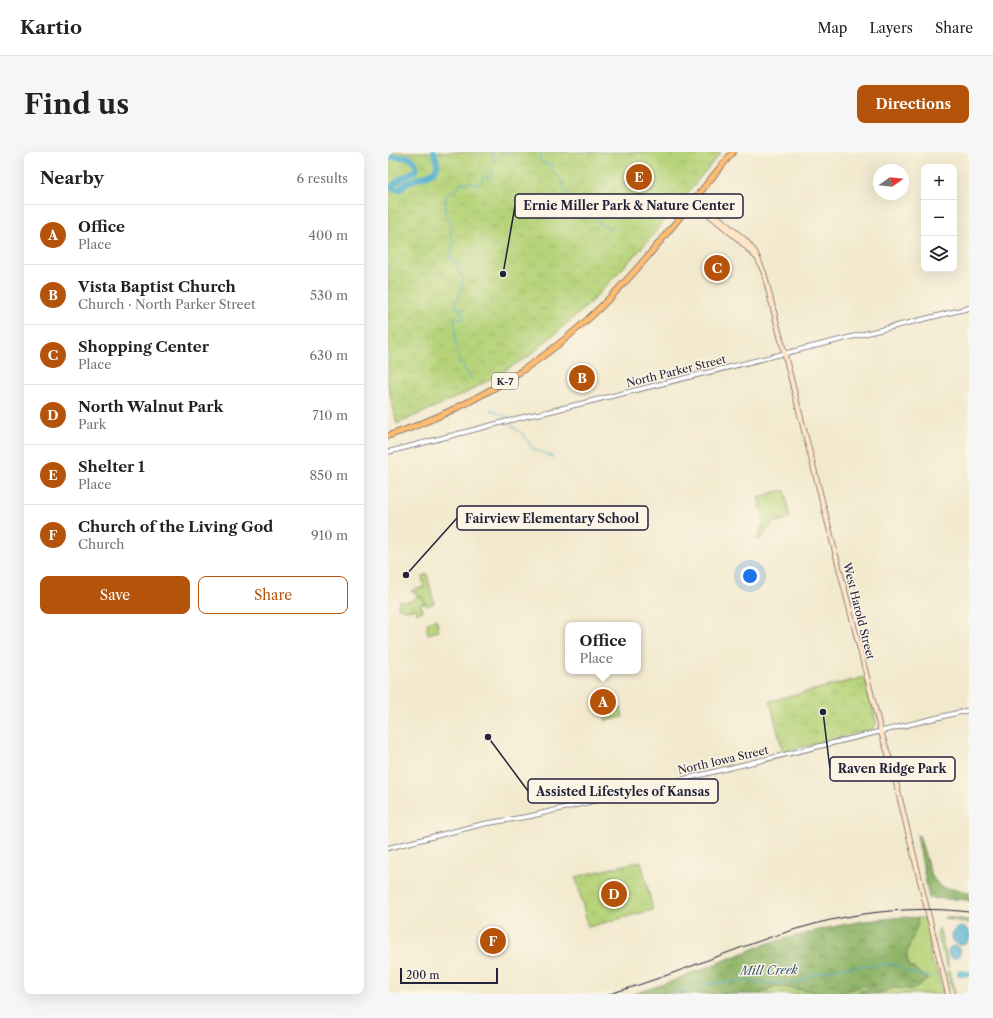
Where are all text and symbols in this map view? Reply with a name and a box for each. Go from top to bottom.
text: Kartio [20,16,82,39]
text: Map [817,19,847,37]
text: Layers [869,19,913,37]
text: Share [935,19,973,37]
button: Directions [857,85,969,123]
text: Find us [24,87,129,121]
pin: E [626,162,652,192]
north arrow [873,164,909,200]
map controls [921,164,957,272]
button: + [921,164,957,200]
text: Nearby [40,168,104,188]
text: 6 results [297,170,348,186]
callout: Ernie Miller Park & Nature Center [515,194,743,218]
text: Ernie Miller Park & Nature Center [523,198,735,213]
button: − [921,200,957,236]
text: Office [78,217,125,236]
text: A [48,227,58,243]
text: 400 m [308,227,348,243]
text: Place [78,236,111,252]
button: layers [921,236,957,272]
pin: C [704,253,730,283]
text: Vista Baptist Church [78,277,236,296]
text: B [48,287,58,303]
text: 530 m [310,287,348,303]
text: Church · North Parker Street [78,296,256,312]
text: Shopping Center [78,337,209,356]
text: C [48,347,58,363]
text: 630 m [309,347,348,363]
street label: North Parker Street [625,352,727,390]
text: Place [78,356,111,372]
pin: B [569,363,595,393]
road number: K-7 [492,373,518,389]
text: North Walnut Park [78,397,224,416]
text: D [47,407,59,423]
text: 710 m [312,407,348,423]
text: Park [78,416,106,432]
text: Shelter 1 [78,457,145,476]
text: E [48,467,58,483]
text: 850 m [309,467,348,483]
text: Place [78,476,111,492]
callout: Fairview Elementary School [457,506,648,530]
text: Fairview Elementary School [465,511,639,526]
text: Church of the Living God [78,517,273,536]
text: F [49,527,57,543]
text: 910 m [311,527,348,543]
text: Church [78,536,124,552]
street label: West Harold Street [840,560,878,661]
your location [740,566,760,586]
button: Save [40,576,190,614]
button: Share [198,576,348,614]
popup [565,622,641,674]
text: Office [580,631,626,650]
text: Place [580,650,613,666]
pin: A [590,687,616,717]
street label: North Iowa Street [676,743,770,777]
callout: Raven Ridge Park [830,757,955,781]
text: Raven Ridge Park [838,761,947,776]
callout: Assisted Lifestyles of Kansas [528,779,718,803]
text: Assisted Lifestyles of Kansas [535,784,710,799]
pin: D [601,879,627,909]
pin: F [480,926,506,956]
water label: Mill Creek [738,962,799,978]
scale bar [400,966,498,985]
text: 200 m [406,968,439,982]

